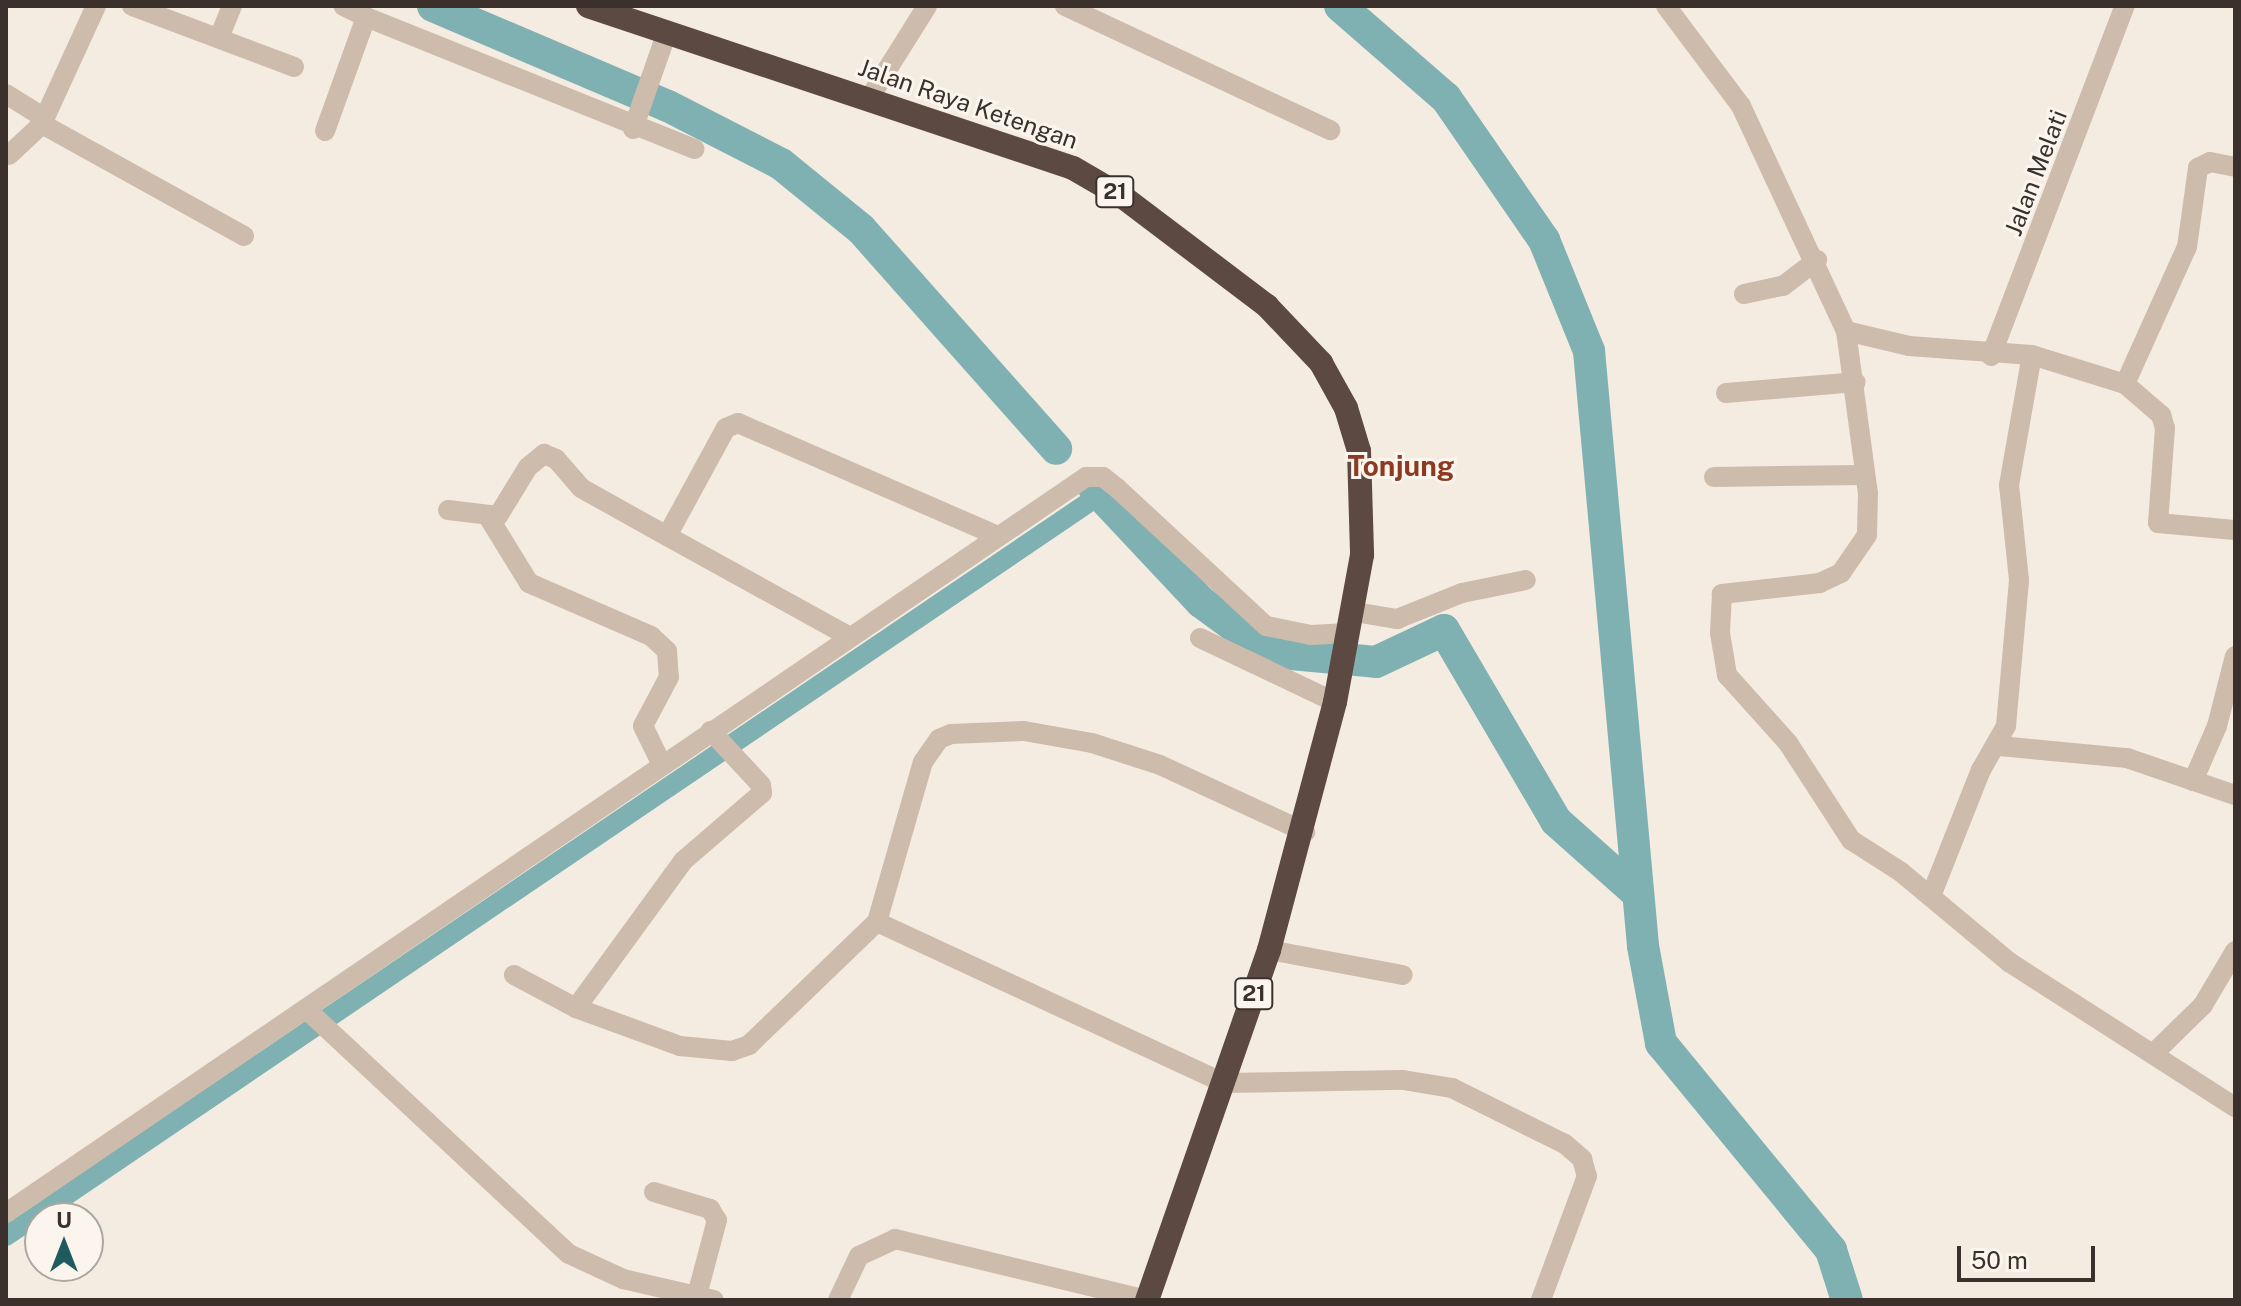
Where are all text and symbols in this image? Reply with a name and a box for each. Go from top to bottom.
street label: Jalan Raya Ketengan [855,53,1081,155]
street label: Jalan Melati [1999,106,2073,240]
road number: 21 [1095,174,1135,210]
district label: Tonjung [1348,449,1454,483]
road number: 21 [1234,976,1274,1012]
north arrow [24,1202,104,1282]
text: U [56,1207,72,1233]
scale bar [1961,1230,2099,1280]
text: 50 m [1971,1246,2028,1274]

